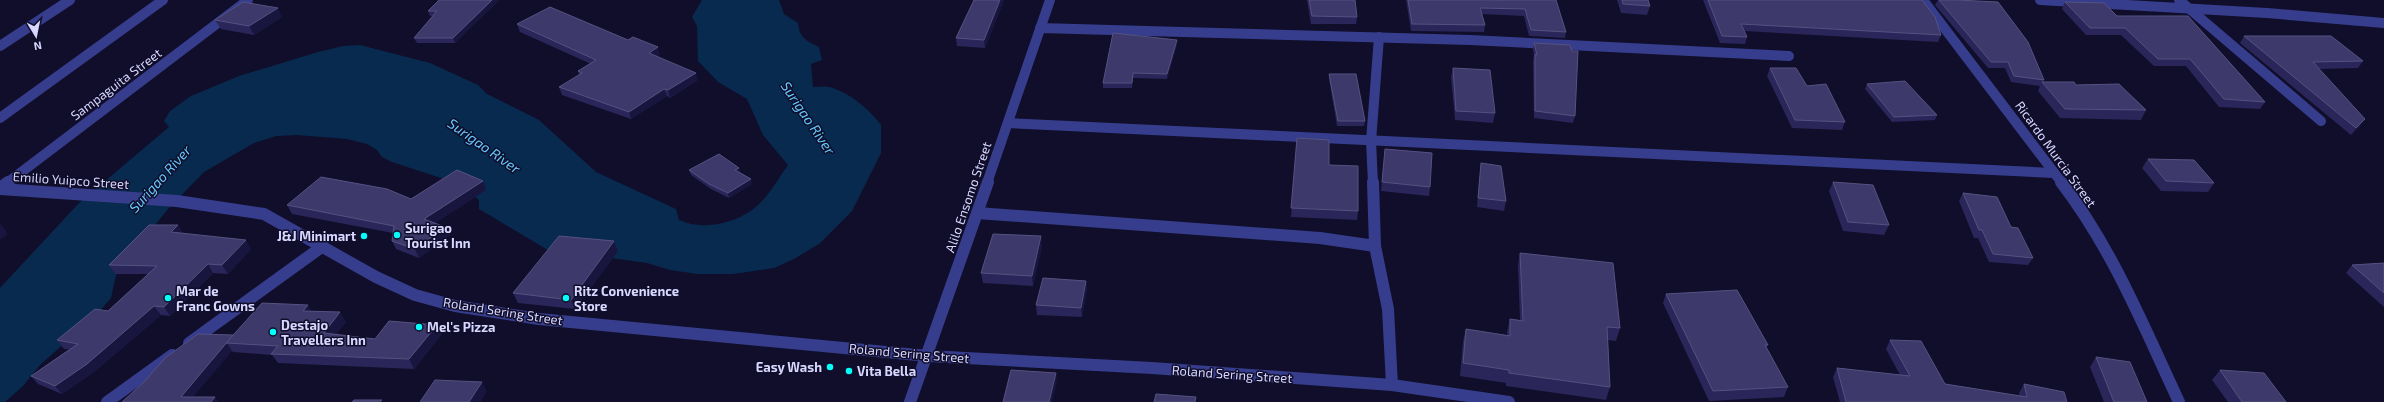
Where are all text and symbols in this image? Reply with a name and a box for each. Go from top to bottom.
north arrow [16,16,56,56]
text: N [33,39,43,53]
street label: Sampaguita Street [67,45,165,123]
water label: Surigao River [778,78,839,158]
street label: Ricardo Murcia Street [2012,98,2100,210]
water label: Surigao River [445,114,524,177]
street label: Alilo Ensomo Street [942,140,994,254]
water label: Surigao River [125,141,194,216]
street label: Emilio Yuipco Street [12,168,130,192]
place label: Surigao Tourist Inn [405,220,471,251]
place label: J&J Minimart [277,228,357,244]
marker: Surigao Tourist Inn [392,230,402,240]
marker: J&J Minimart [359,231,369,241]
place label: Mar de Franc Gowns [176,283,255,314]
place label: Ritz Convenience Store [574,283,679,314]
marker: Mar de Franc Gowns [163,293,173,303]
marker: Ritz Convenience Store [561,293,571,303]
street label: Roland Sering Street [442,294,564,328]
place label: Destajo Travellers Inn [281,317,366,348]
place label: Mel's Pizza [427,319,495,335]
marker: Mel's Pizza [414,322,424,332]
marker: Destajo Travellers Inn [268,327,278,337]
street label: Roland Sering Street [848,340,970,366]
place label: Easy Wash [756,359,822,375]
marker: Easy Wash [825,362,835,372]
street label: Roland Sering Street [1171,362,1293,386]
place label: Vita Bella [857,363,916,379]
marker: Vita Bella [844,366,854,376]

